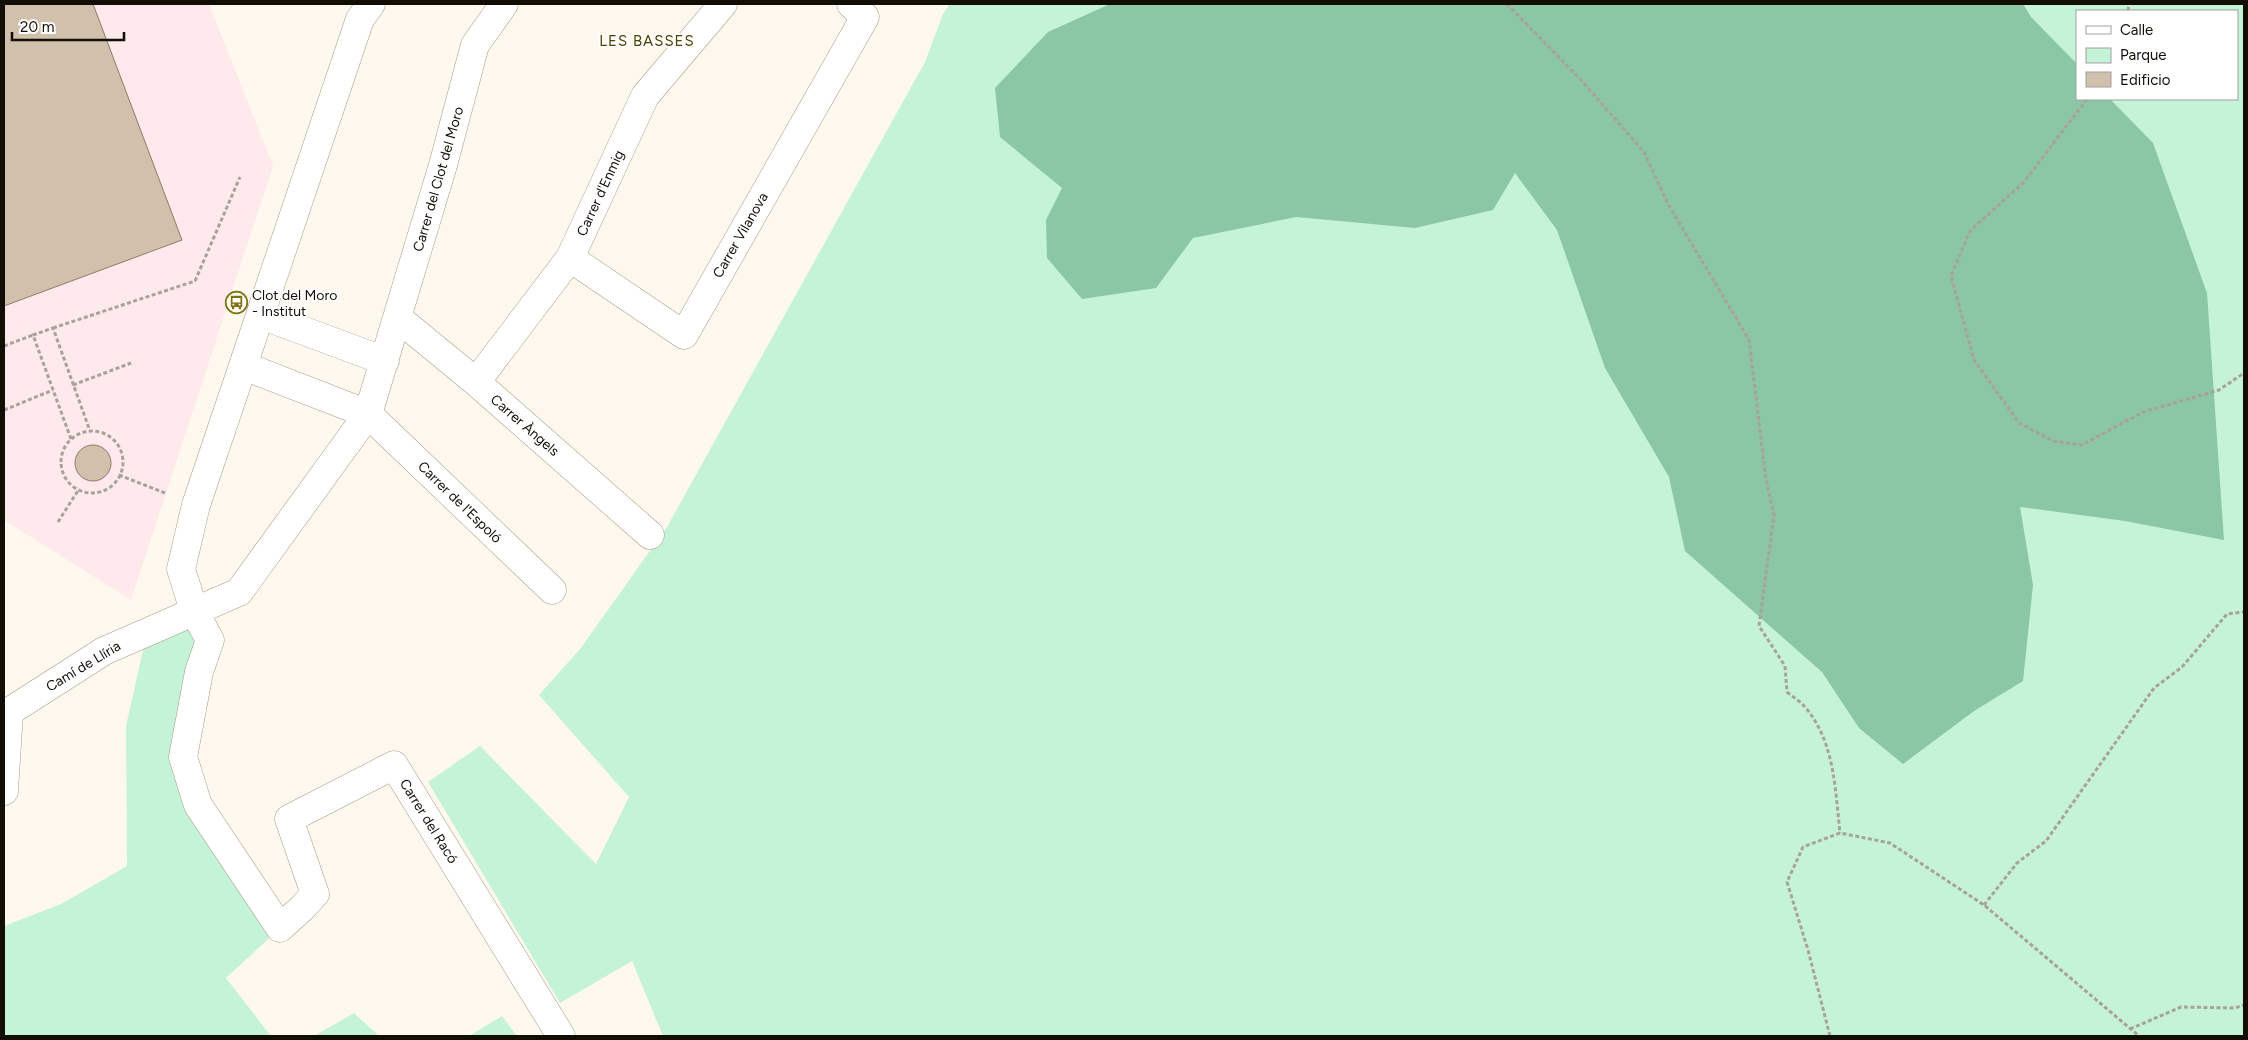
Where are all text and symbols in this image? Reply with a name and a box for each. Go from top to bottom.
scale bar [12,10,125,42]
legend [2076,10,2238,100]
text: 20 m [20,18,54,36]
text: Calle [2120,21,2153,39]
district label: LES BASSES [599,32,695,50]
text: Parque [2120,46,2167,64]
text: Edificio [2120,71,2171,89]
street label: Carrer del Clot del Moro [410,105,467,254]
street label: Carrer d'Enmig [573,147,628,239]
street label: Carrer Vilanova [709,190,772,281]
place label: Clot del Moro - Institut [252,287,337,320]
bus stop icon: Clot del Moro - Institut [224,291,248,315]
street label: Carrer Àngels [487,391,562,460]
street label: Carrer de l'Espoló [414,458,505,547]
street label: Camí de Llíria [43,638,124,695]
street label: Carrer del Racó [396,776,461,867]

